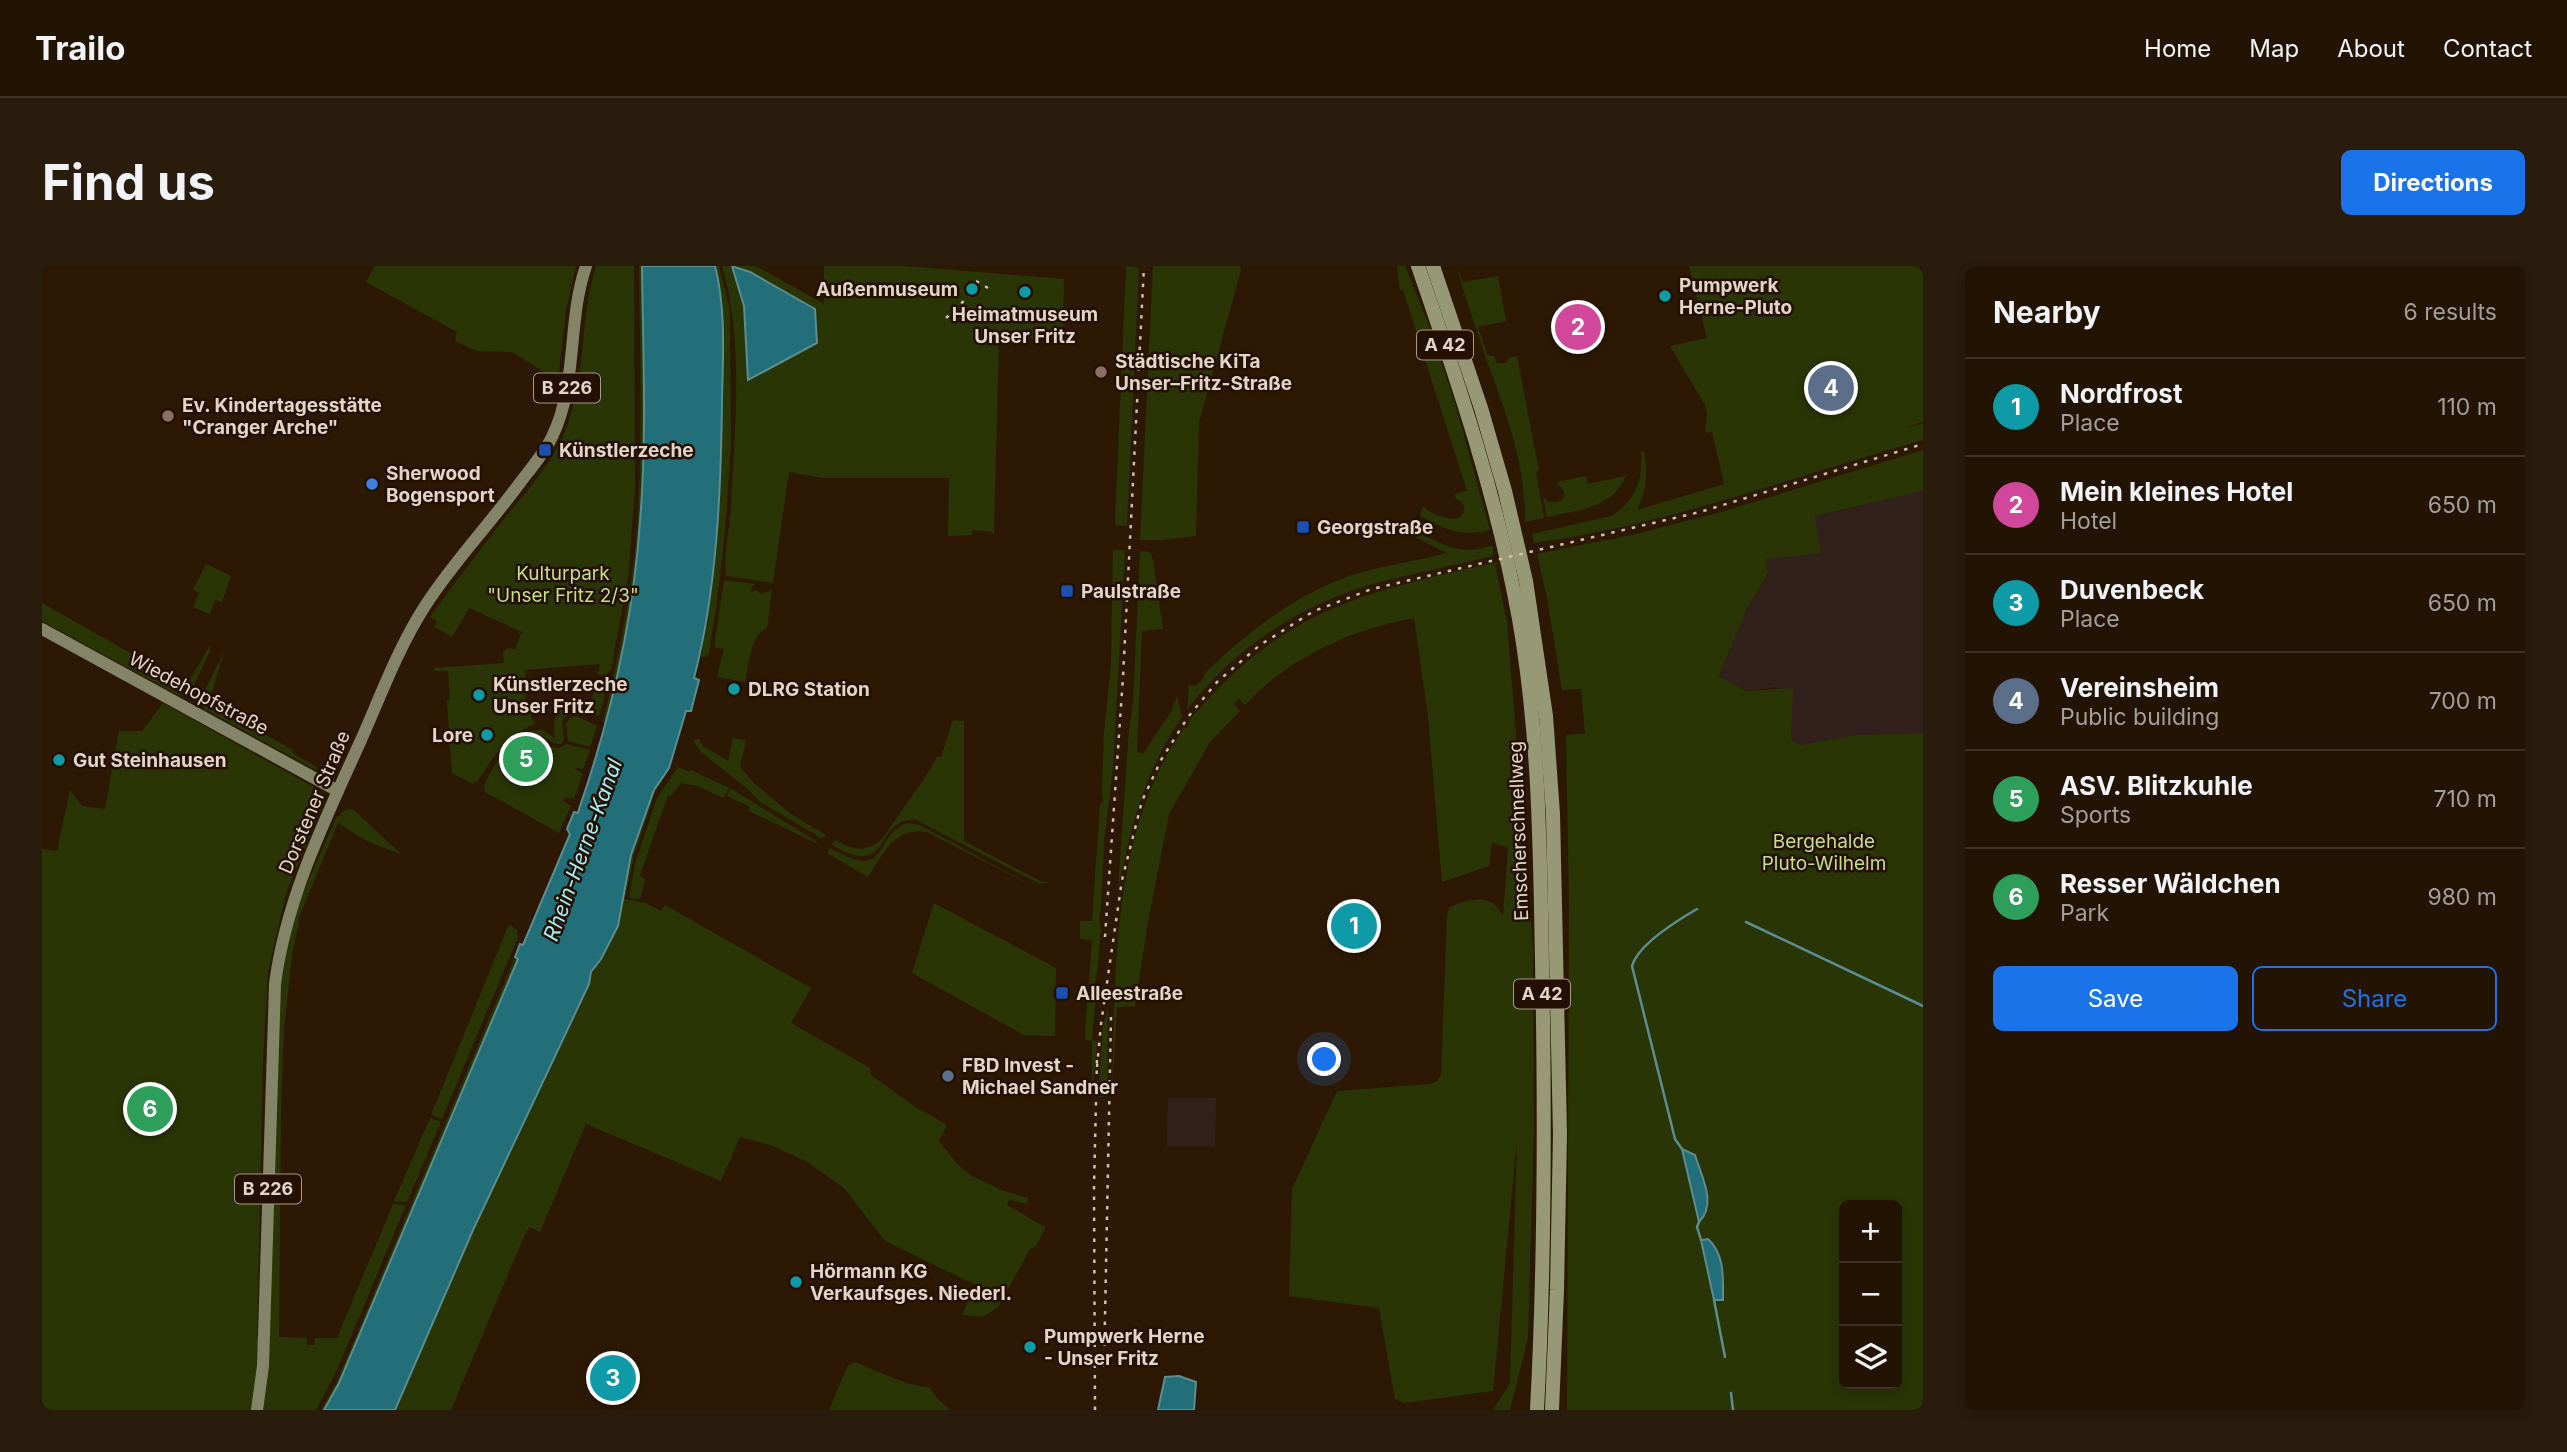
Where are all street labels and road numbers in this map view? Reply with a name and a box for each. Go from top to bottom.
road number: A 42 [1417,330,1473,360]
road number: B 226 [534,373,600,402]
street label: Wiedehopfstraße [125,647,273,740]
street label: Dorstener Straße [274,727,355,877]
street label: Emscherschnellweg [1504,741,1533,921]
road number: A 42 [1514,980,1570,1008]
road number: B 226 [235,1174,301,1204]

